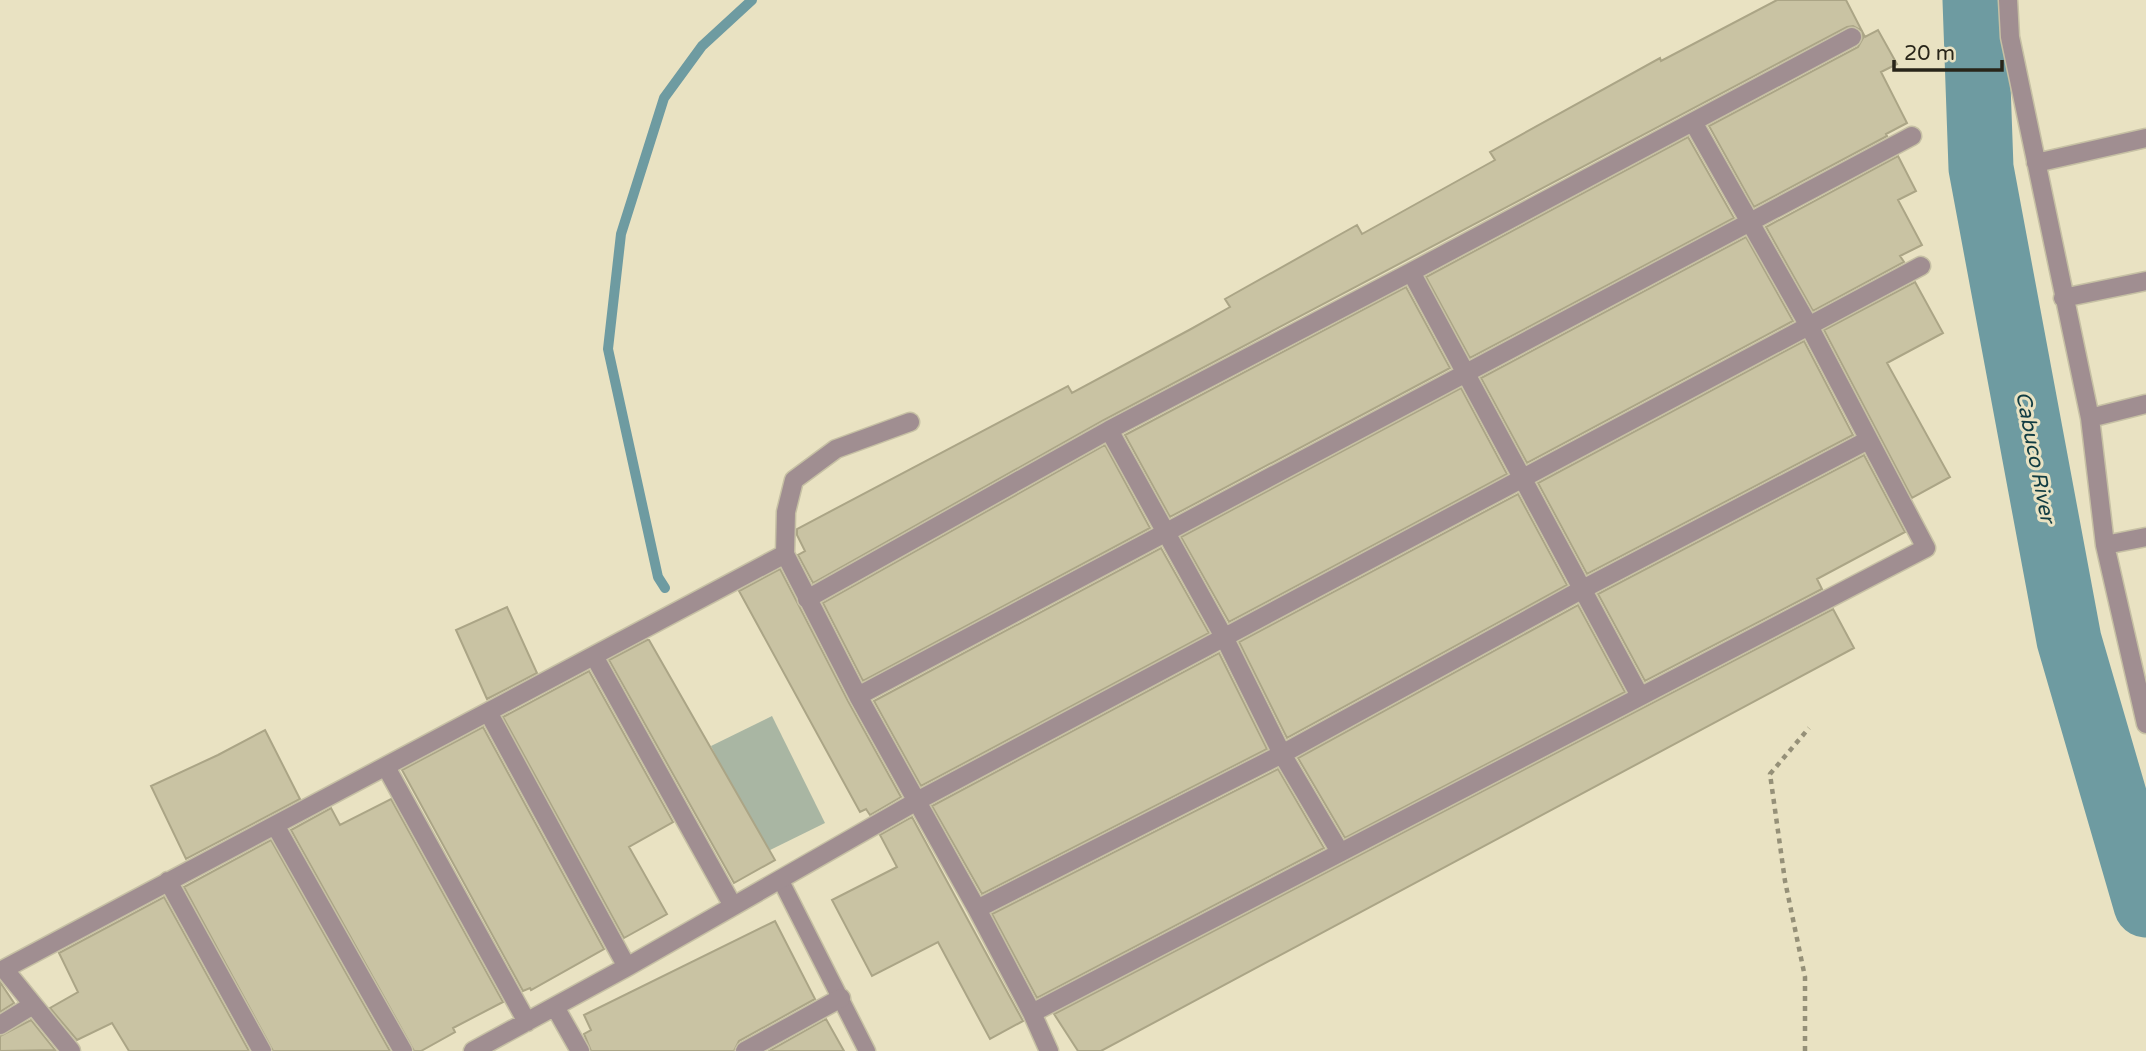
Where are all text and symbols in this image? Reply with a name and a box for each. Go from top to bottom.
scale bar [1894,28,2002,72]
text: 20 m [1904,41,1955,66]
water label: Cabuco River [2010,389,2061,527]

